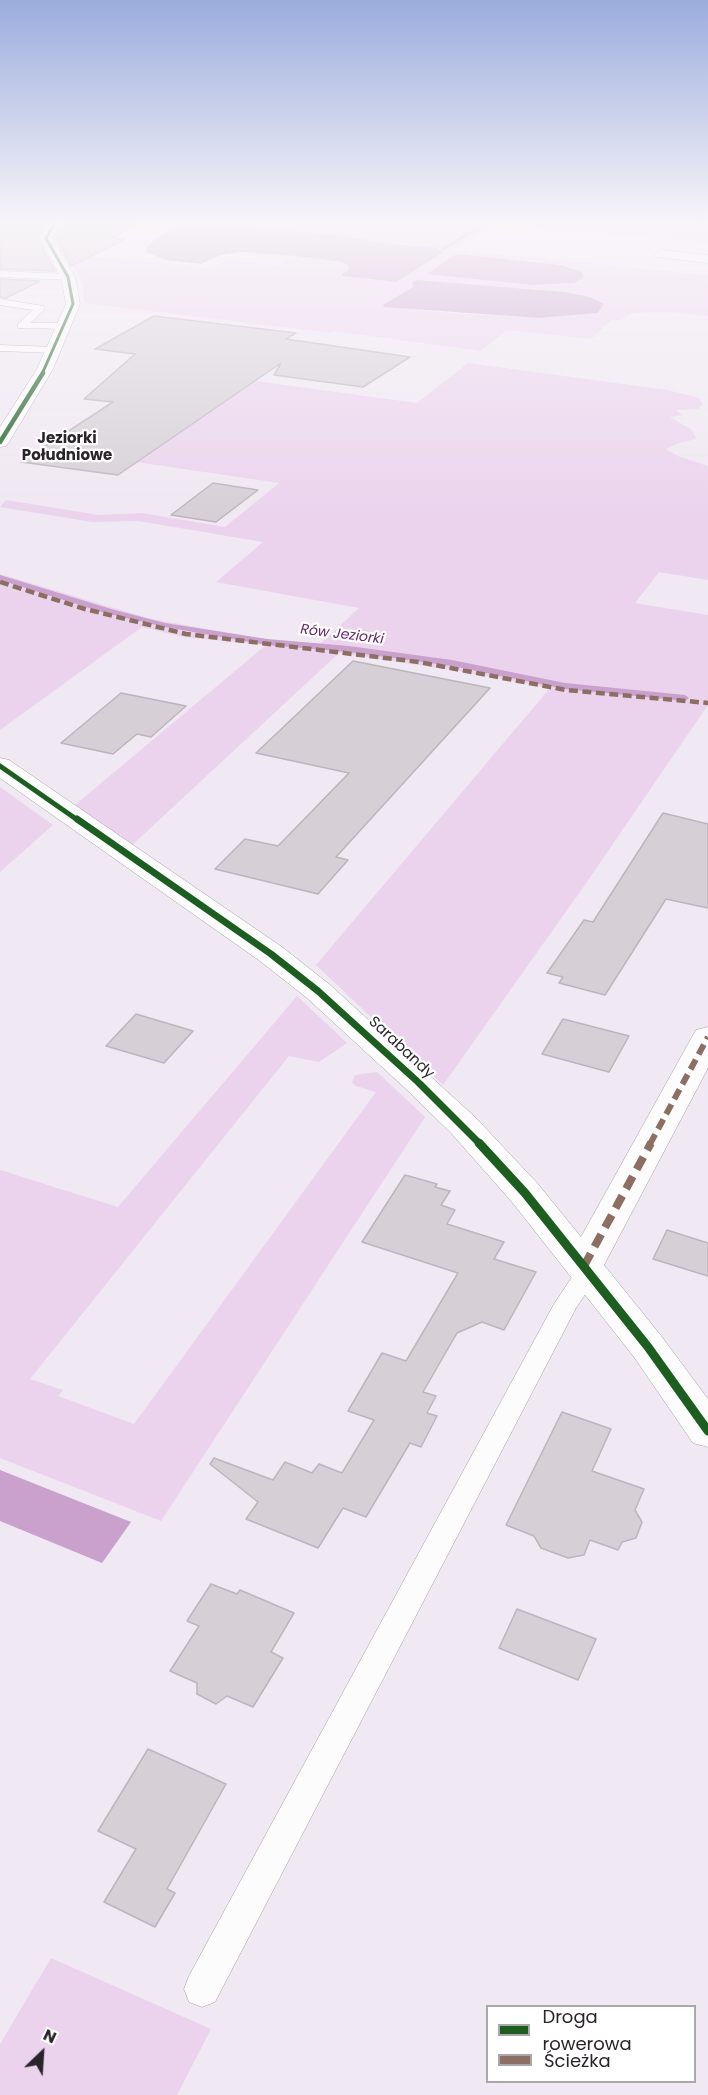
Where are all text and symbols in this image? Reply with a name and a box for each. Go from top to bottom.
district label: Jeziorki Południowe [22,430,112,465]
water label: Rów Jeziorki [299,622,385,648]
street label: Sarabandy [364,1013,438,1083]
text: Droga rowerowa [542,2004,632,2056]
legend [486,2005,696,2083]
north arrow [12,2023,72,2083]
text: N [39,2023,60,2049]
text: Ścieżka [544,2048,611,2073]

